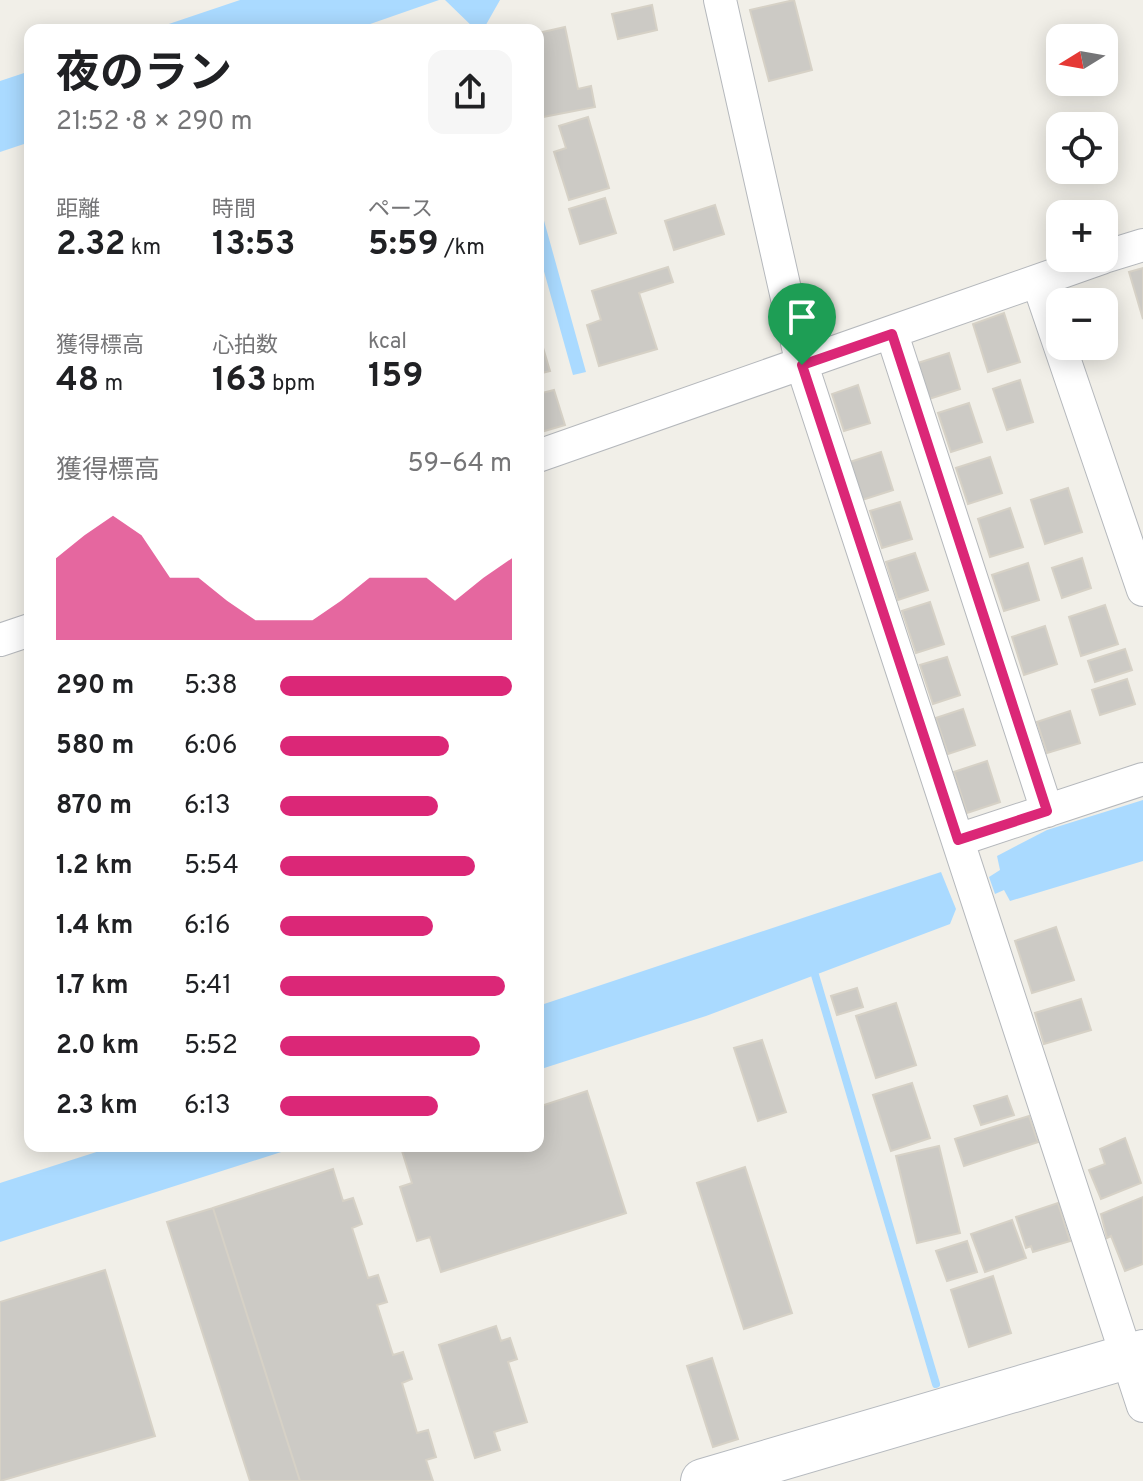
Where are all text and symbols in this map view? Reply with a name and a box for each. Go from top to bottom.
north arrow [1046,24,1118,96]
map controls [1046,24,1118,360]
text: 夜のラン [56,48,232,104]
button: share [428,50,512,134]
text: 21:52 · 8 × 290 m [56,106,253,139]
button: locate [1046,112,1118,184]
text: 距離 [56,197,100,224]
text: 時間 [212,197,256,224]
text: ペース [368,197,433,224]
button: + [1046,200,1118,272]
text: 2.32 [56,224,126,267]
text: 13:53 [212,224,295,267]
text: 5:59 [368,224,439,267]
text: km [126,235,161,262]
text: /km [439,235,485,262]
pin [768,283,836,365]
button: − [1046,288,1118,360]
icon: arrive [780,295,824,339]
text: kcal [368,329,407,356]
text: 獲得標高 [56,333,144,360]
text: 心拍数 [212,333,278,360]
text: 159 [368,356,423,399]
text: 48 [56,360,99,403]
text: 163 [212,360,267,403]
text: m [99,371,123,398]
text: bpm [267,371,315,398]
text: 59–64 m [408,448,512,481]
text: 獲得標高 [56,455,160,488]
text: 290 m [56,670,134,703]
text: 5:38 [184,670,238,703]
text: 580 m [56,730,134,763]
text: 6:06 [184,730,238,763]
text: 870 m [56,790,132,823]
text: 6:13 [184,790,231,823]
text: 1.2 km [56,850,133,883]
text: 5:54 [184,850,239,883]
text: 1.4 km [56,910,133,943]
text: 6:16 [184,910,231,943]
text: 1.7 km [56,970,129,1003]
text: 5:41 [184,970,232,1003]
text: 2.0 km [56,1030,139,1063]
text: 5:52 [184,1030,238,1063]
text: 2.3 km [56,1090,138,1123]
text: 6:13 [184,1090,231,1123]

